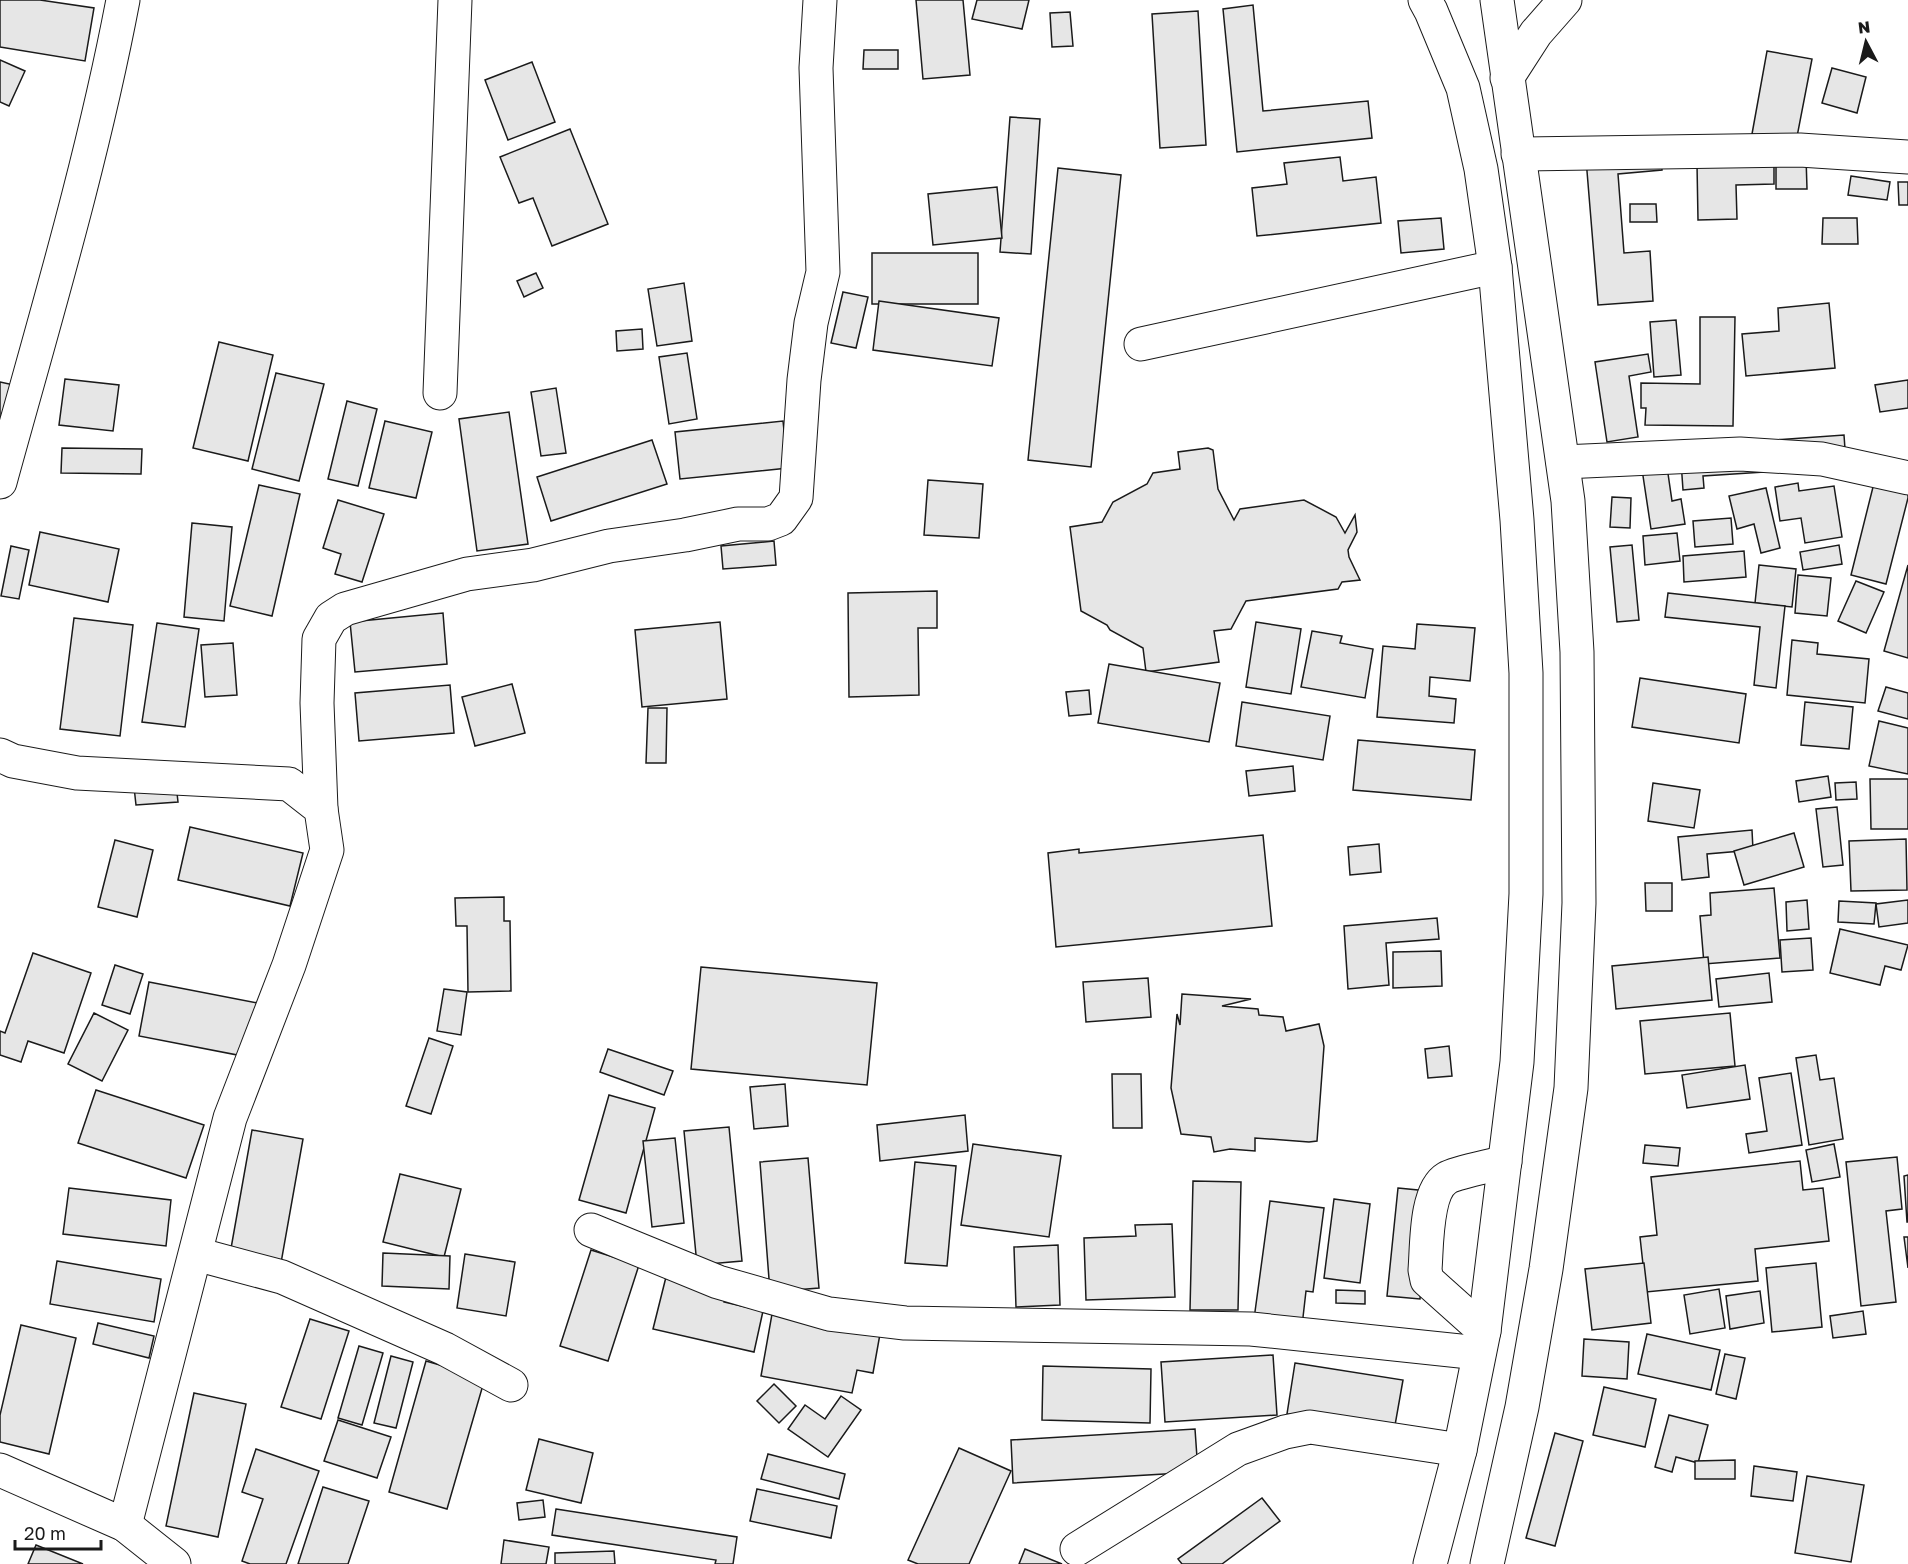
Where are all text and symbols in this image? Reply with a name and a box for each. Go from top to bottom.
north arrow [1836,12,1896,72]
text: N [1857,16,1871,38]
scale bar [15,1513,100,1551]
text: 20 m [24,1522,66,1544]

